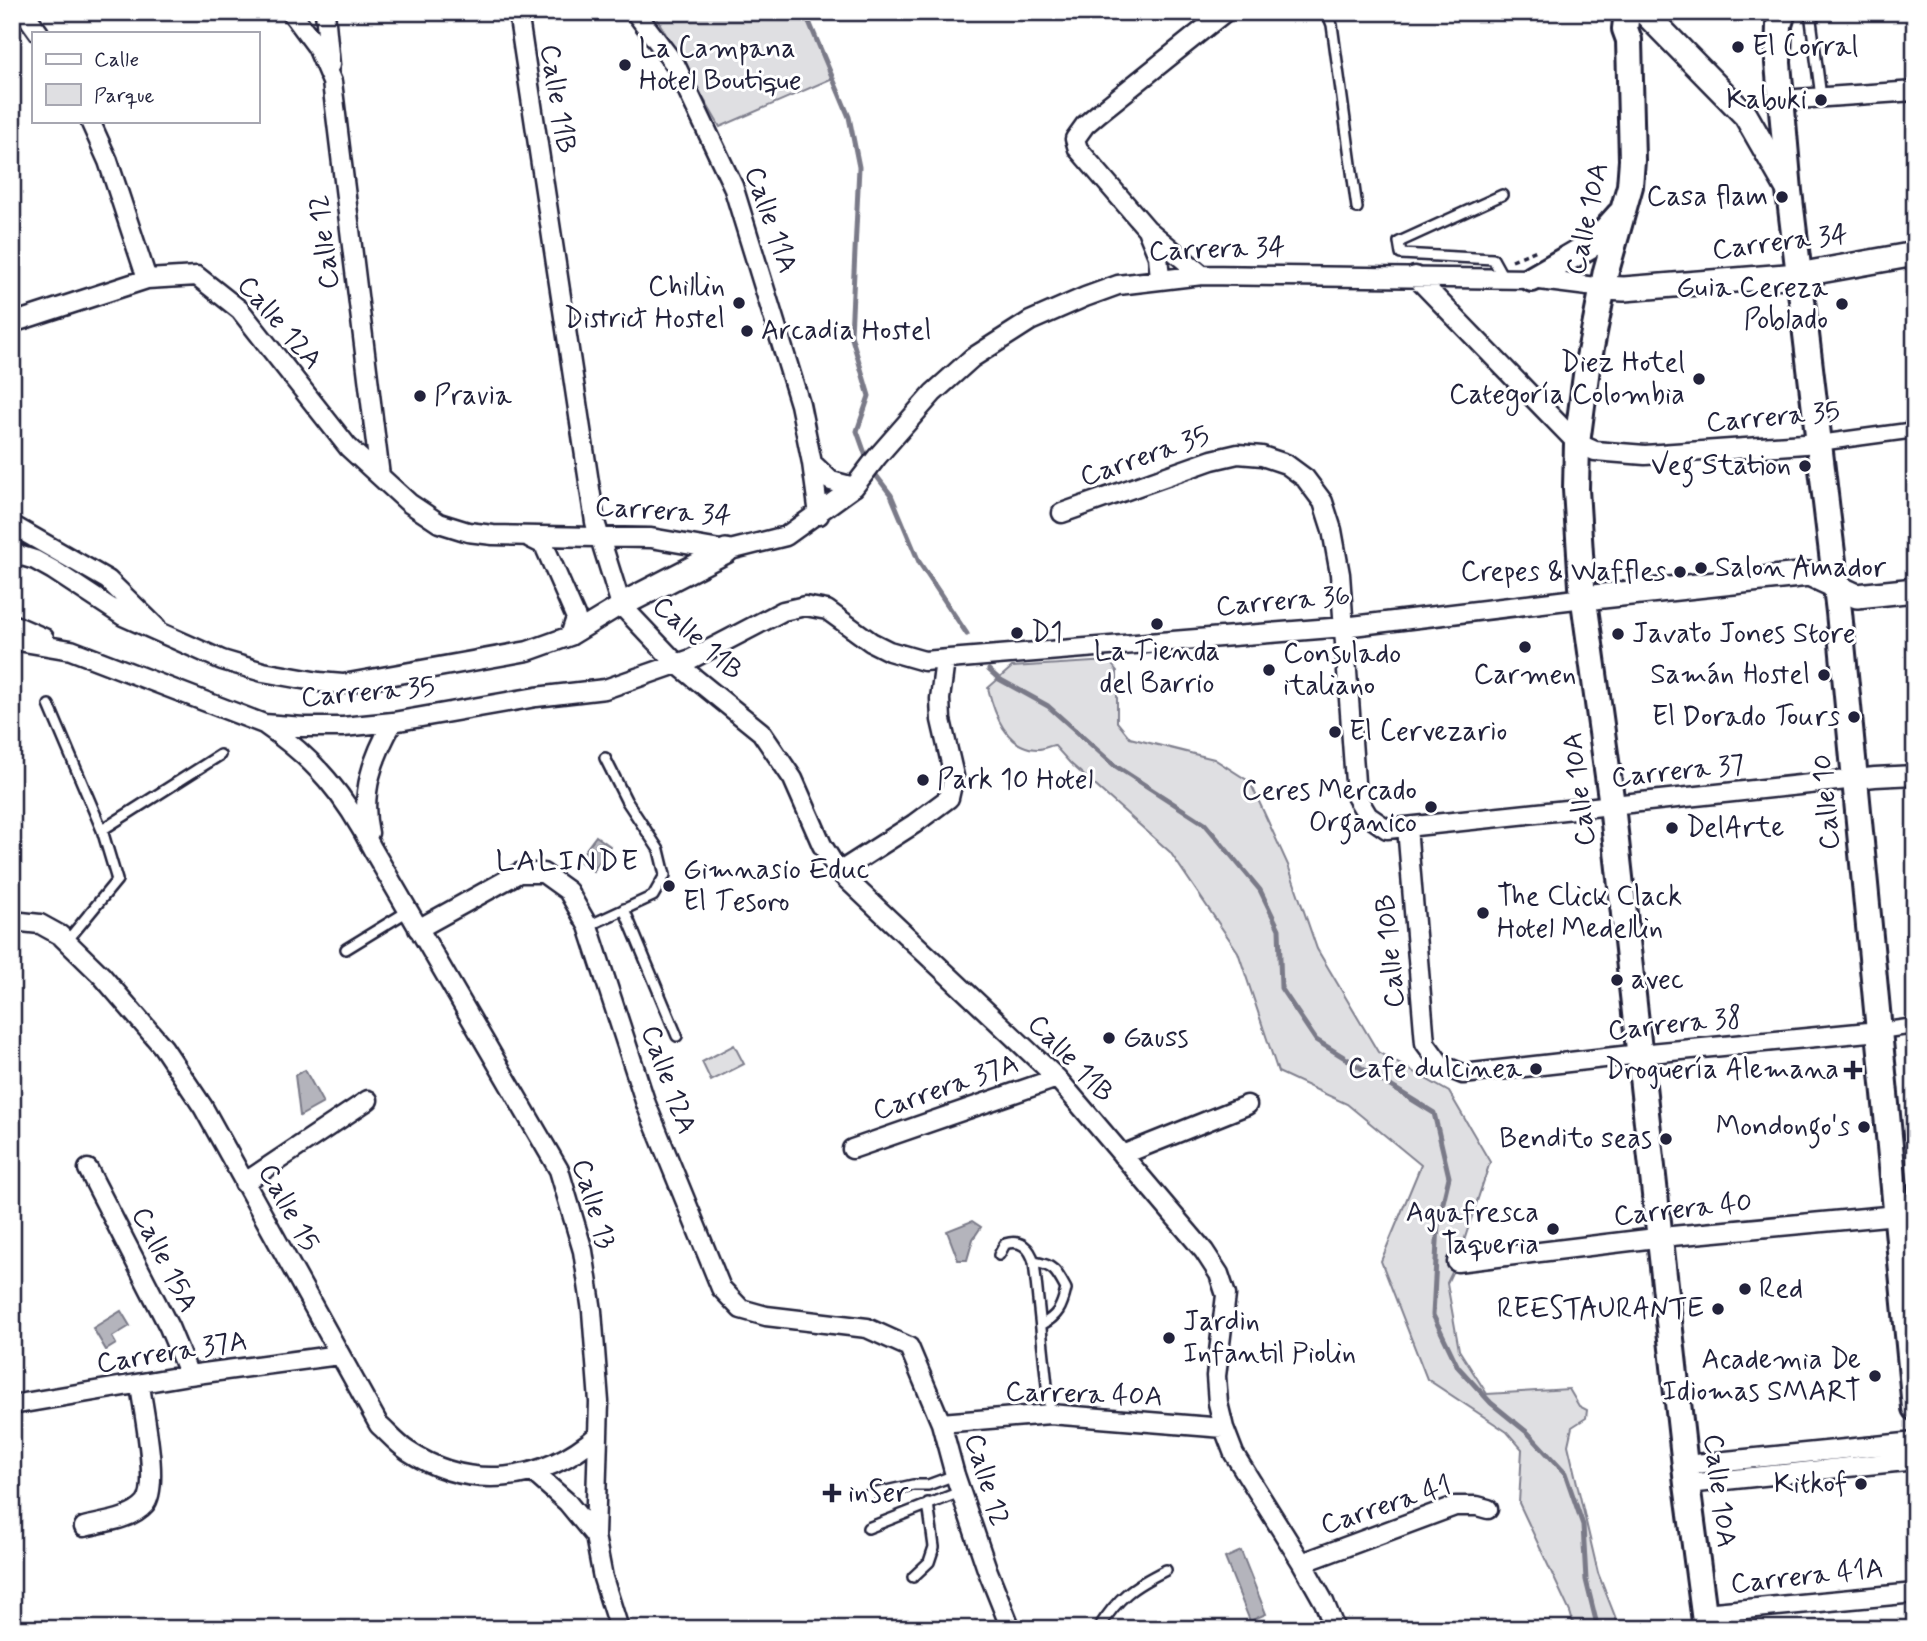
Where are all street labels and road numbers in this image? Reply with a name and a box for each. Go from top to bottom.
street label: Calle 11B [530,42,584,156]
street label: Calle 10A [1558,159,1618,279]
street label: Calle 11A [734,162,806,278]
street label: Calle 12 [301,193,349,291]
street label: Carrera 34 [1710,216,1850,270]
street label: Carrera 34 [1148,229,1286,271]
street label: Calle 12A [228,268,330,378]
street label: Carrera 35 [1704,394,1842,442]
street label: Carrera 35 [1075,418,1215,496]
street label: Carrera 34 [594,489,732,535]
street label: Carrera 36 [1214,578,1352,626]
street label: Calle 11B [644,588,750,690]
street label: Carrera 35 [299,669,437,717]
street label: Calle 10A [1555,730,1605,848]
street label: Carrera 37 [1610,747,1746,797]
street label: Calle 10 [1804,752,1850,852]
street label: Calle 10B [1368,893,1414,1009]
street label: Carrera 38 [1606,1000,1744,1050]
street label: Calle 11B [1018,1007,1122,1111]
street label: Calle 12A [631,1020,705,1140]
street label: Carrera 37A [868,1046,1024,1130]
street label: Calle 13 [562,1155,624,1254]
street label: Calle 15 [249,1157,327,1259]
street label: Carrera 40 [1612,1184,1754,1236]
street label: Calle 15A [122,1201,206,1319]
street label: Carrera 37A [94,1323,250,1383]
street label: Carrera 40A [1005,1374,1163,1416]
street label: Calle 12 [954,1429,1018,1531]
street label: Calle 10A [1694,1432,1744,1550]
street label: Carrera 41 [1316,1468,1456,1544]
street label: Carrera 41A [1729,1551,1885,1603]

